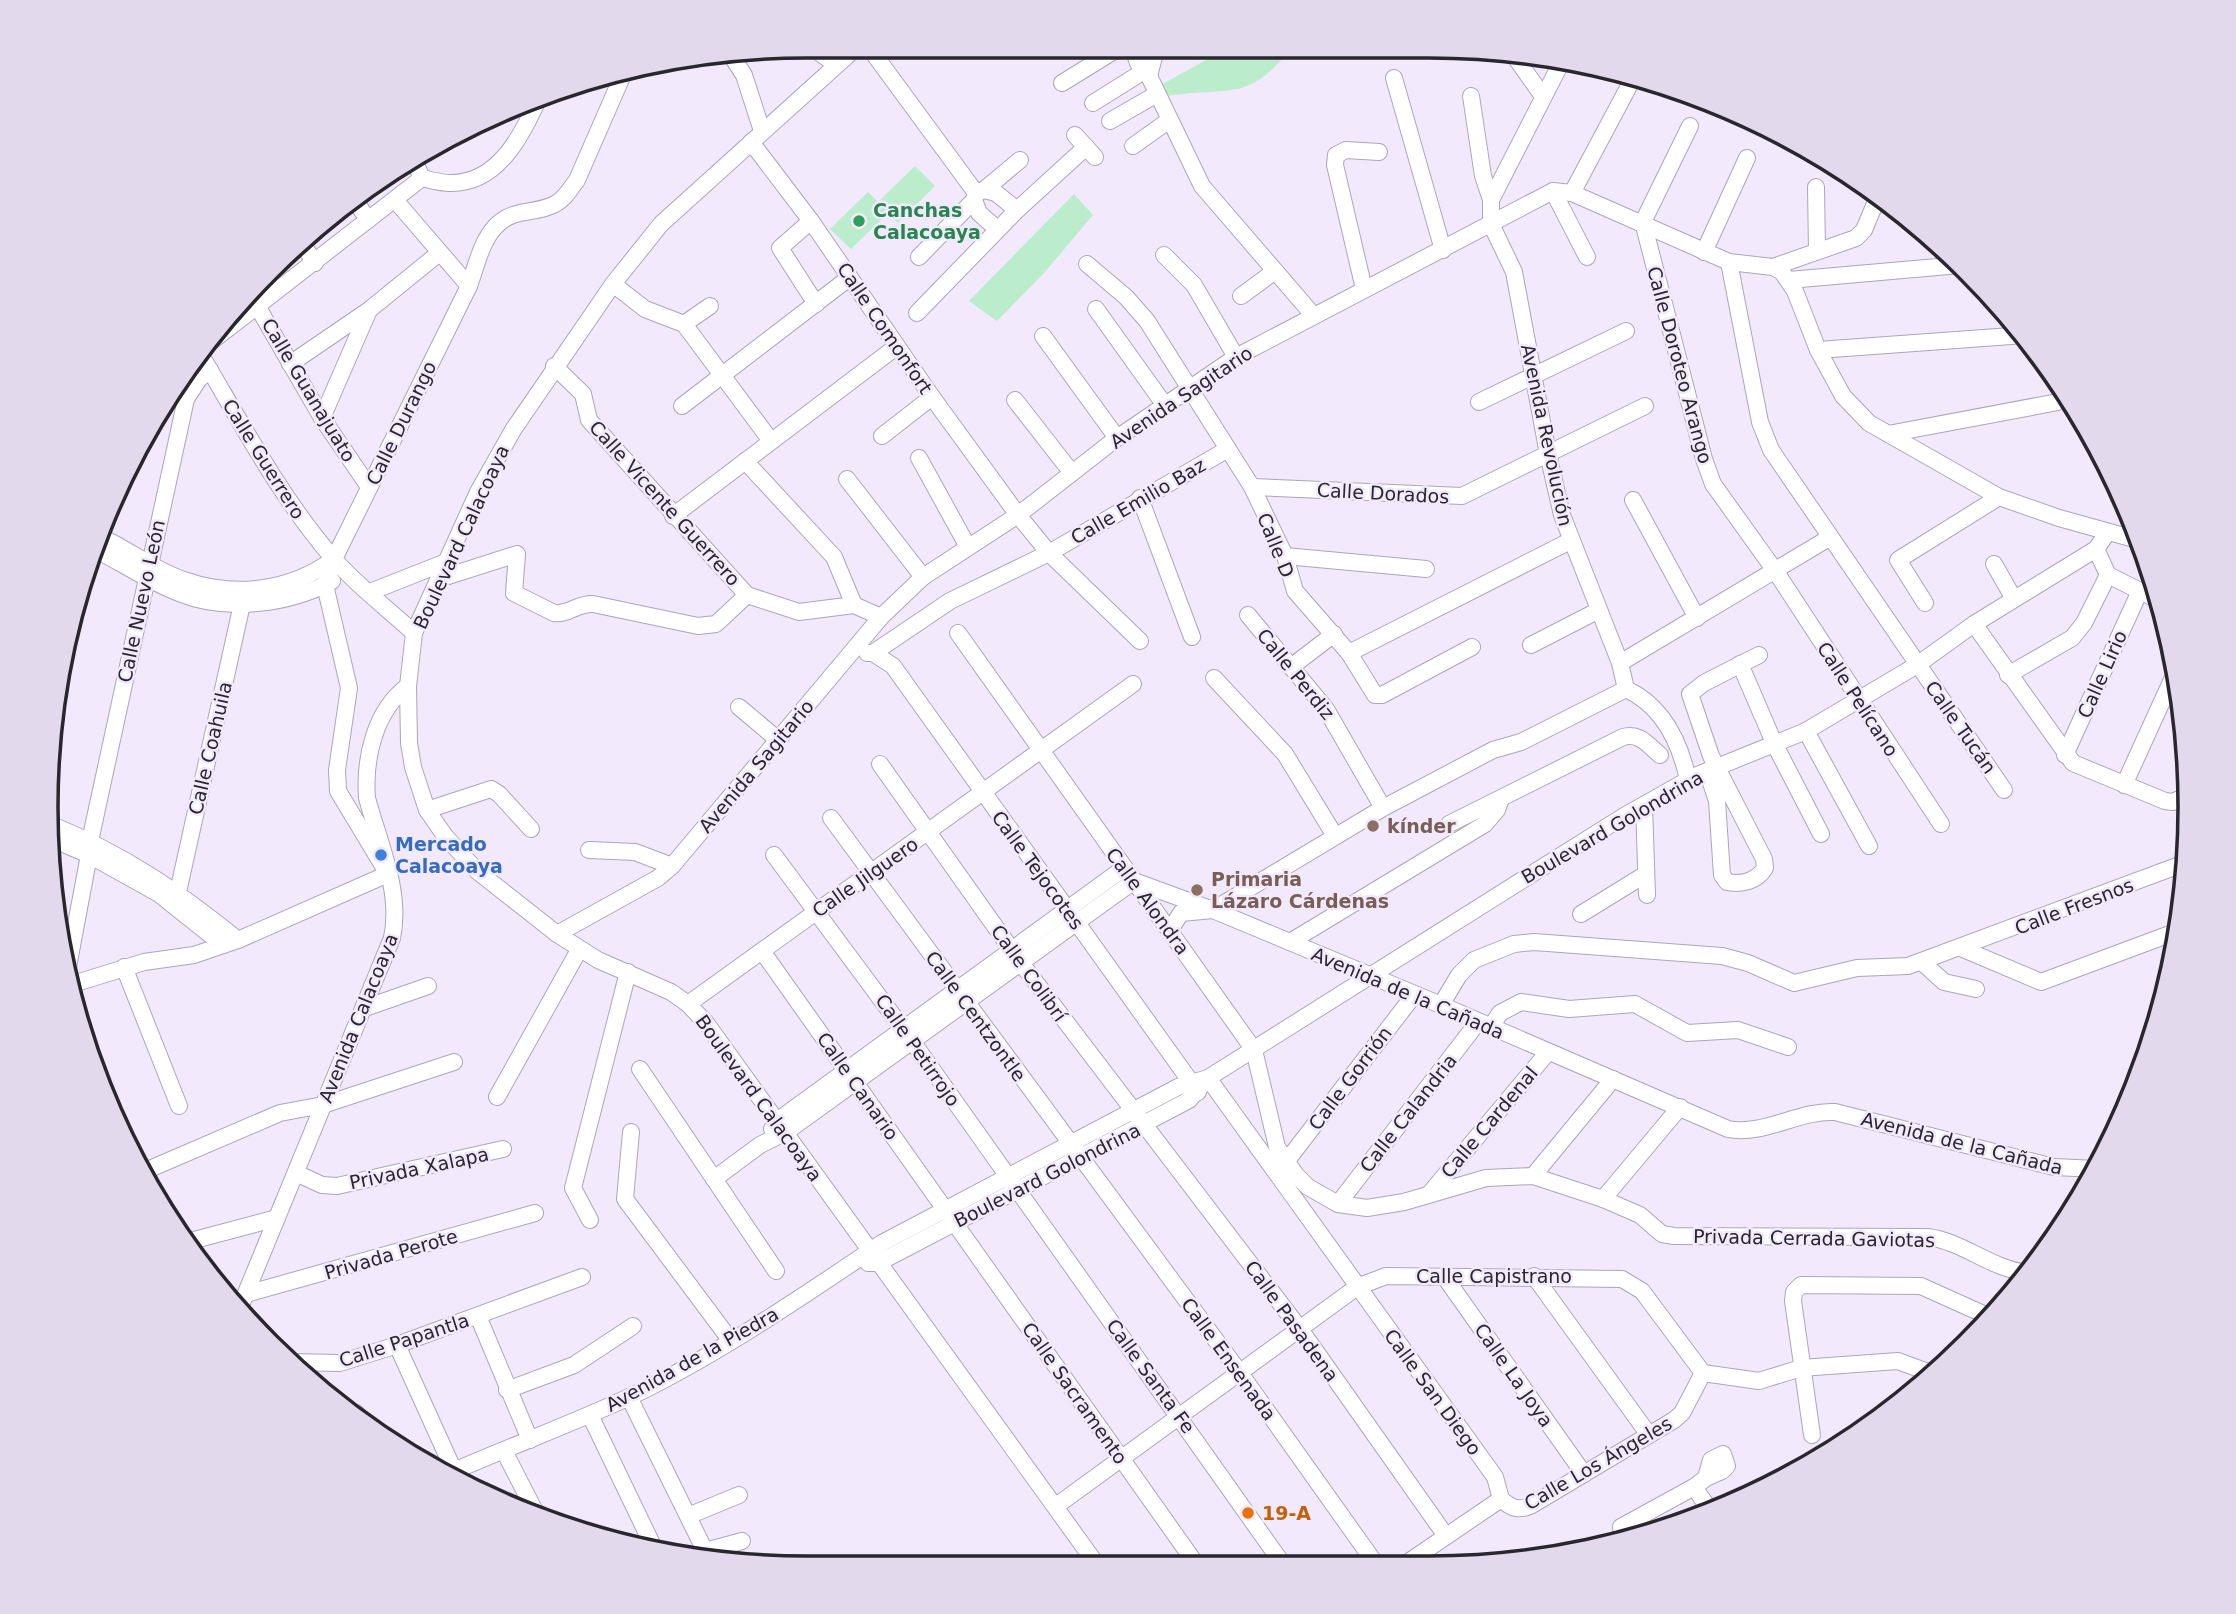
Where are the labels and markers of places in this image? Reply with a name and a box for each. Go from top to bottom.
place label: Canchas Calacoaya [873,199,981,243]
marker: Canchas Calacoaya [851,213,867,229]
place label: kínder [1387,815,1456,837]
marker: kínder [1365,818,1381,834]
place label: Mercado Calacoaya [395,833,503,877]
marker: Mercado Calacoaya [373,847,389,863]
place label: Primaria Lázaro Cárdenas [1211,868,1389,912]
marker: Primaria Lázaro Cárdenas [1189,882,1205,898]
place label: 19-A [1262,1502,1311,1524]
marker: 19-A [1240,1505,1256,1521]

